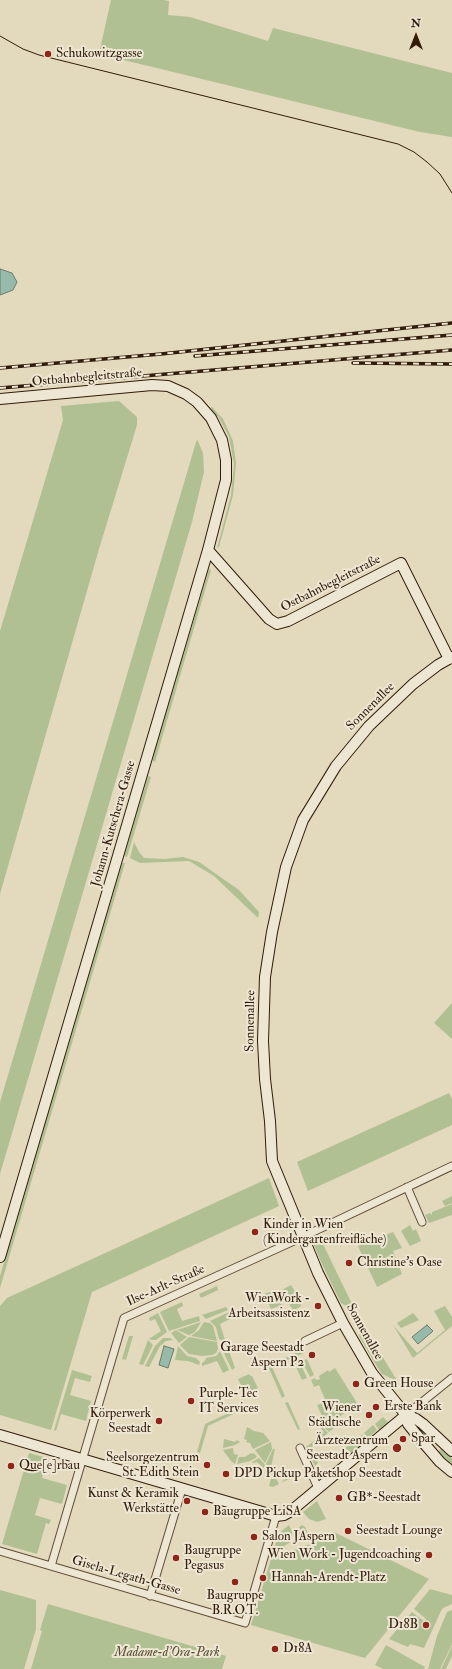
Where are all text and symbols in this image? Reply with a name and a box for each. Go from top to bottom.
north arrow [396,16,436,56]
text: N [411,17,421,30]
place label: Schukowitzgasse [56,46,142,62]
marker: Schukowitzgasse [43,49,53,59]
street label: Ostbahnbegleitstraße [31,365,143,391]
street label: Ostbahnbegleitstraße [278,552,384,616]
street label: Sonnenallee [344,680,398,734]
street label: Johann-Kutschera-Gasse [89,759,139,889]
street label: Sonnenallee [243,990,259,1052]
place label: Kinder in Wien (Kindergartenfreifläche) [263,1217,386,1248]
marker: Kinder in Wien (Kindergartenfreifläche) [250,1227,260,1237]
place label: Christine's Oase [357,1255,442,1271]
marker: Christine's Oase [344,1258,354,1268]
street label: Ilse-Arlt-Straße [124,1262,208,1310]
place label: WienWork - Arbeitsassistenz [228,1291,310,1322]
marker: WienWork - Arbeitsassistenz [313,1301,323,1311]
street label: Sonnenallee [342,1301,386,1363]
place label: Garage Seestadt Aspern P2 [220,1340,304,1371]
marker: Garage Seestadt Aspern P2 [307,1350,317,1360]
place label: Green House [364,1376,433,1392]
marker: Green House [351,1379,361,1389]
place label: Purple-Tec IT Services [199,1386,258,1417]
marker: Purple-Tec IT Services [186,1396,196,1406]
place label: Erste Bank [384,1399,442,1415]
place label: Wiener Städtische [308,1400,361,1431]
marker: Erste Bank [371,1402,381,1412]
place label: Körperwerk Seestadt [90,1406,151,1437]
marker: Wiener Städtische [364,1410,374,1420]
marker: Körperwerk Seestadt [154,1416,164,1426]
place label: Spar [411,1431,435,1447]
place label: Ärztezentrum Seestadt Aspern [306,1433,388,1464]
marker: Spar [398,1434,408,1444]
marker: Ärztezentrum Seestadt Aspern [391,1442,403,1454]
place label: Seelsorgezentrum St. Edith Stein [106,1450,199,1481]
place label: Que[e]rbau [19,1458,80,1474]
marker: Seelsorgezentrum St. Edith Stein [202,1460,212,1470]
marker: Que[e]rbau [6,1461,16,1471]
place label: DPD Pickup Paketshop Seestadt [234,1466,402,1482]
marker: DPD Pickup Paketshop Seestadt [221,1469,231,1479]
place label: Kunst & Keramik Werkstätte [87,1486,179,1517]
place label: GB*-Seestadt [347,1490,421,1506]
marker: GB*-Seestadt [334,1493,344,1503]
marker: Kunst & Keramik Werkstätte [182,1496,192,1506]
place label: Baugruppe LiSA [213,1504,301,1520]
marker: Baugruppe LiSA [200,1507,210,1517]
place label: Seestadt Lounge [356,1523,442,1539]
marker: Seestadt Lounge [343,1526,353,1536]
place label: Salon JAspern [262,1529,335,1545]
marker: Salon JAspern [249,1532,259,1542]
place label: Baugruppe Pegasus [184,1543,241,1574]
place label: Wien Work - Jugendcoaching [267,1547,421,1563]
marker: Wien Work - Jugendcoaching [424,1550,434,1560]
street label: Gisela-Legath-Gasse [70,1553,182,1599]
marker: Baugruppe Pegasus [171,1553,181,1563]
place label: Hannah-Arendt-Platz [271,1570,386,1586]
marker: Hannah-Arendt-Platz [258,1573,268,1583]
marker: Baugruppe B.R.O.T. [230,1577,240,1587]
place label: Baugruppe B.R.O.T. [206,1588,264,1619]
place label: D18B [388,1617,418,1633]
marker: D18B [421,1620,431,1630]
place label: D18A [283,1641,313,1657]
marker: D18A [270,1644,280,1654]
park label: Madame-d'Ora-Park [114,1645,220,1661]

